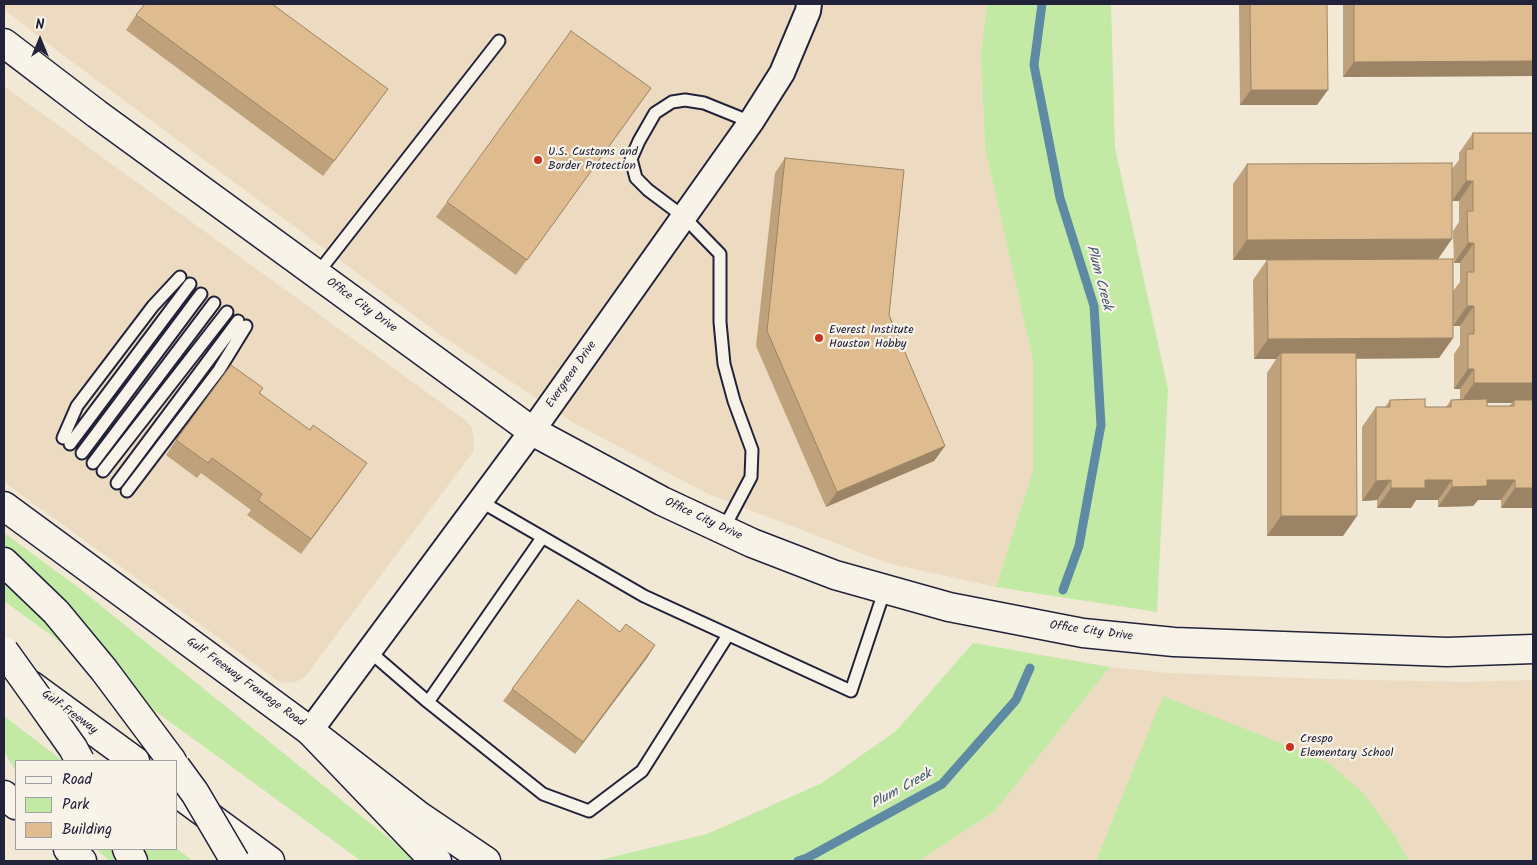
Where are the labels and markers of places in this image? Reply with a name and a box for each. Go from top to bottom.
place label: U.S. Customs and Border Protection [548,146,638,174]
marker: U.S. Customs and Border Protection [532,154,544,166]
place label: Everest Institute Houston Hobby [829,324,914,352]
marker: Everest Institute Houston Hobby [813,332,825,344]
place label: Crespo Elementary School [1300,733,1393,761]
marker: Crespo Elementary School [1284,741,1296,753]

